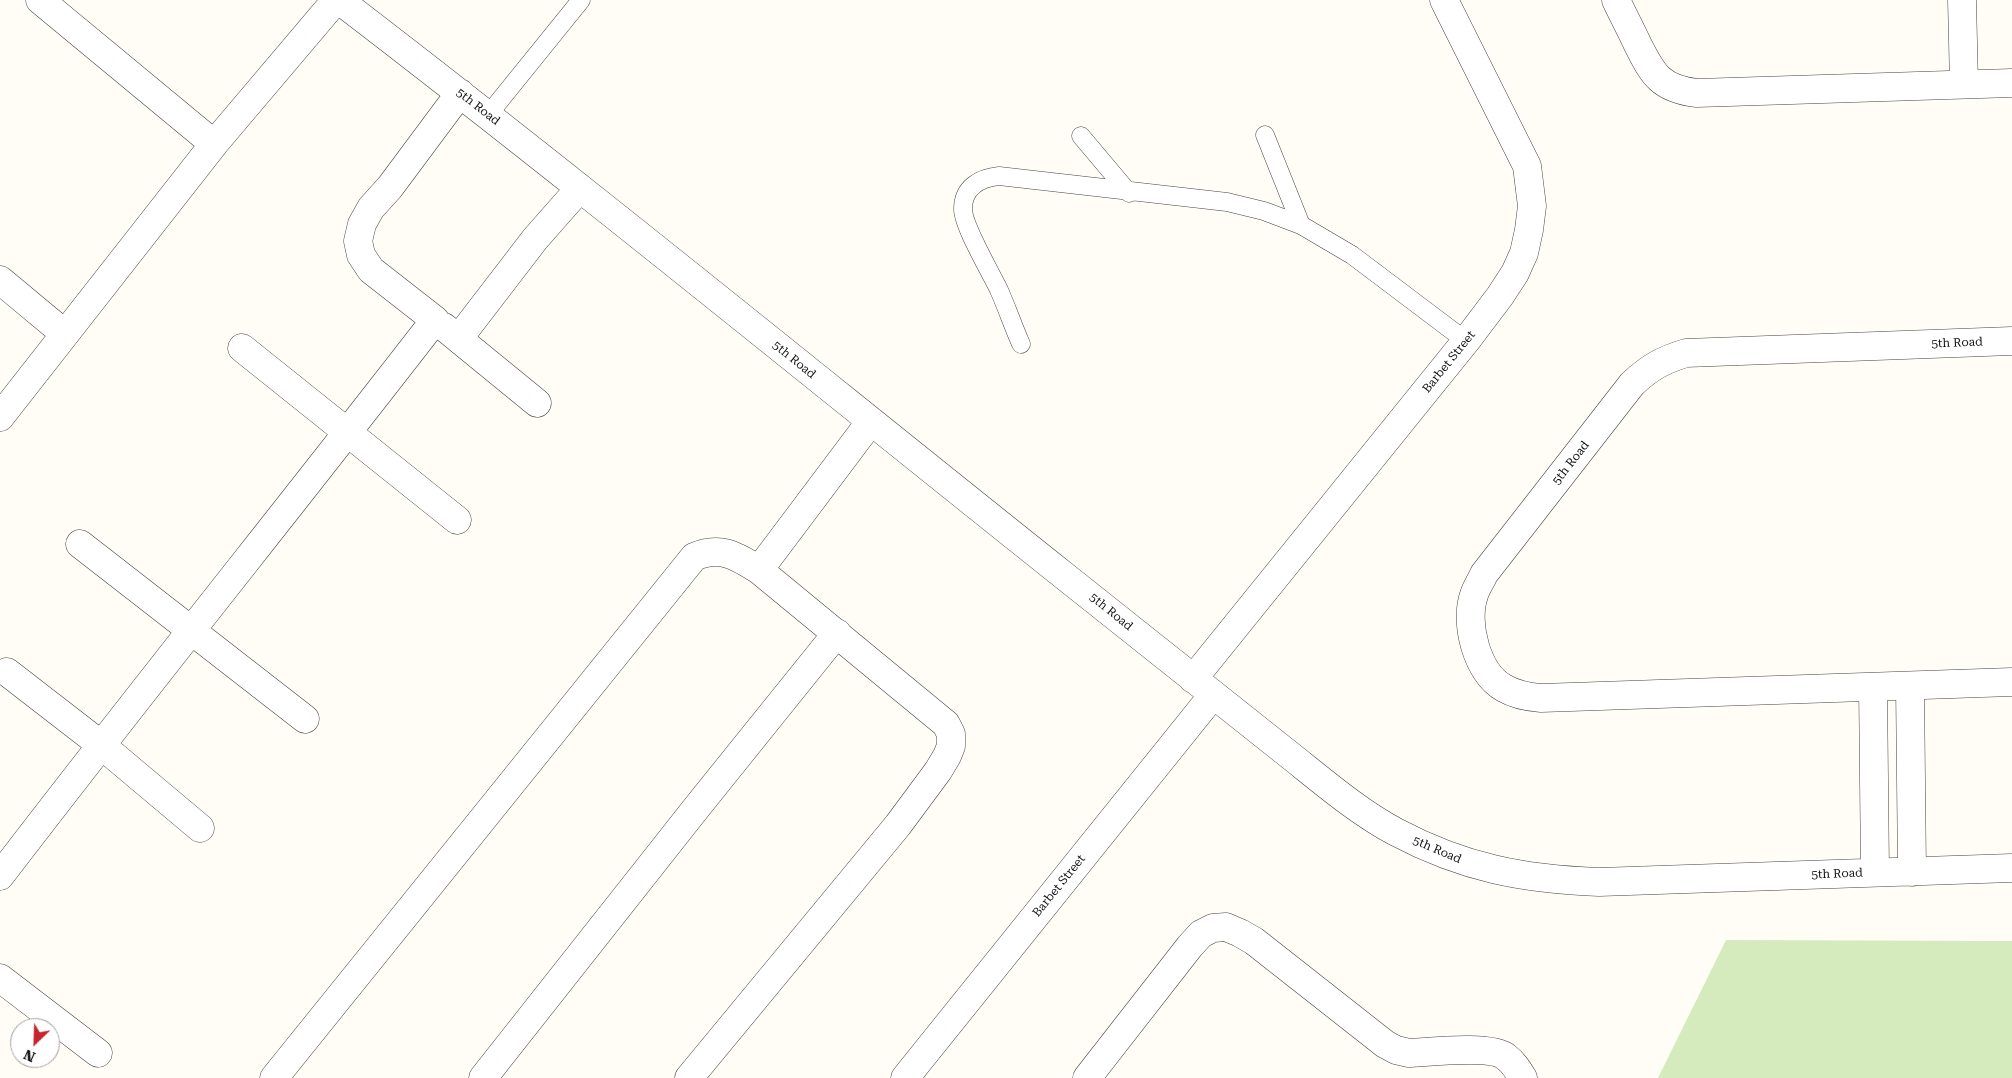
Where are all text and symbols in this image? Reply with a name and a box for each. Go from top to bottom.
street label: 5th Road [453,85,503,129]
street label: Barbet Street [1420,328,1478,396]
street label: 5th Road [1931,335,1983,351]
street label: 5th Road [769,338,819,382]
street label: 5th Road [1549,438,1593,488]
street label: 5th Road [1086,590,1136,634]
street label: 5th Road [1410,833,1464,867]
street label: Barbet Street [1030,852,1088,920]
street label: 5th Road [1811,866,1863,882]
north arrow [10,1018,60,1068]
text: N [21,1046,37,1065]

